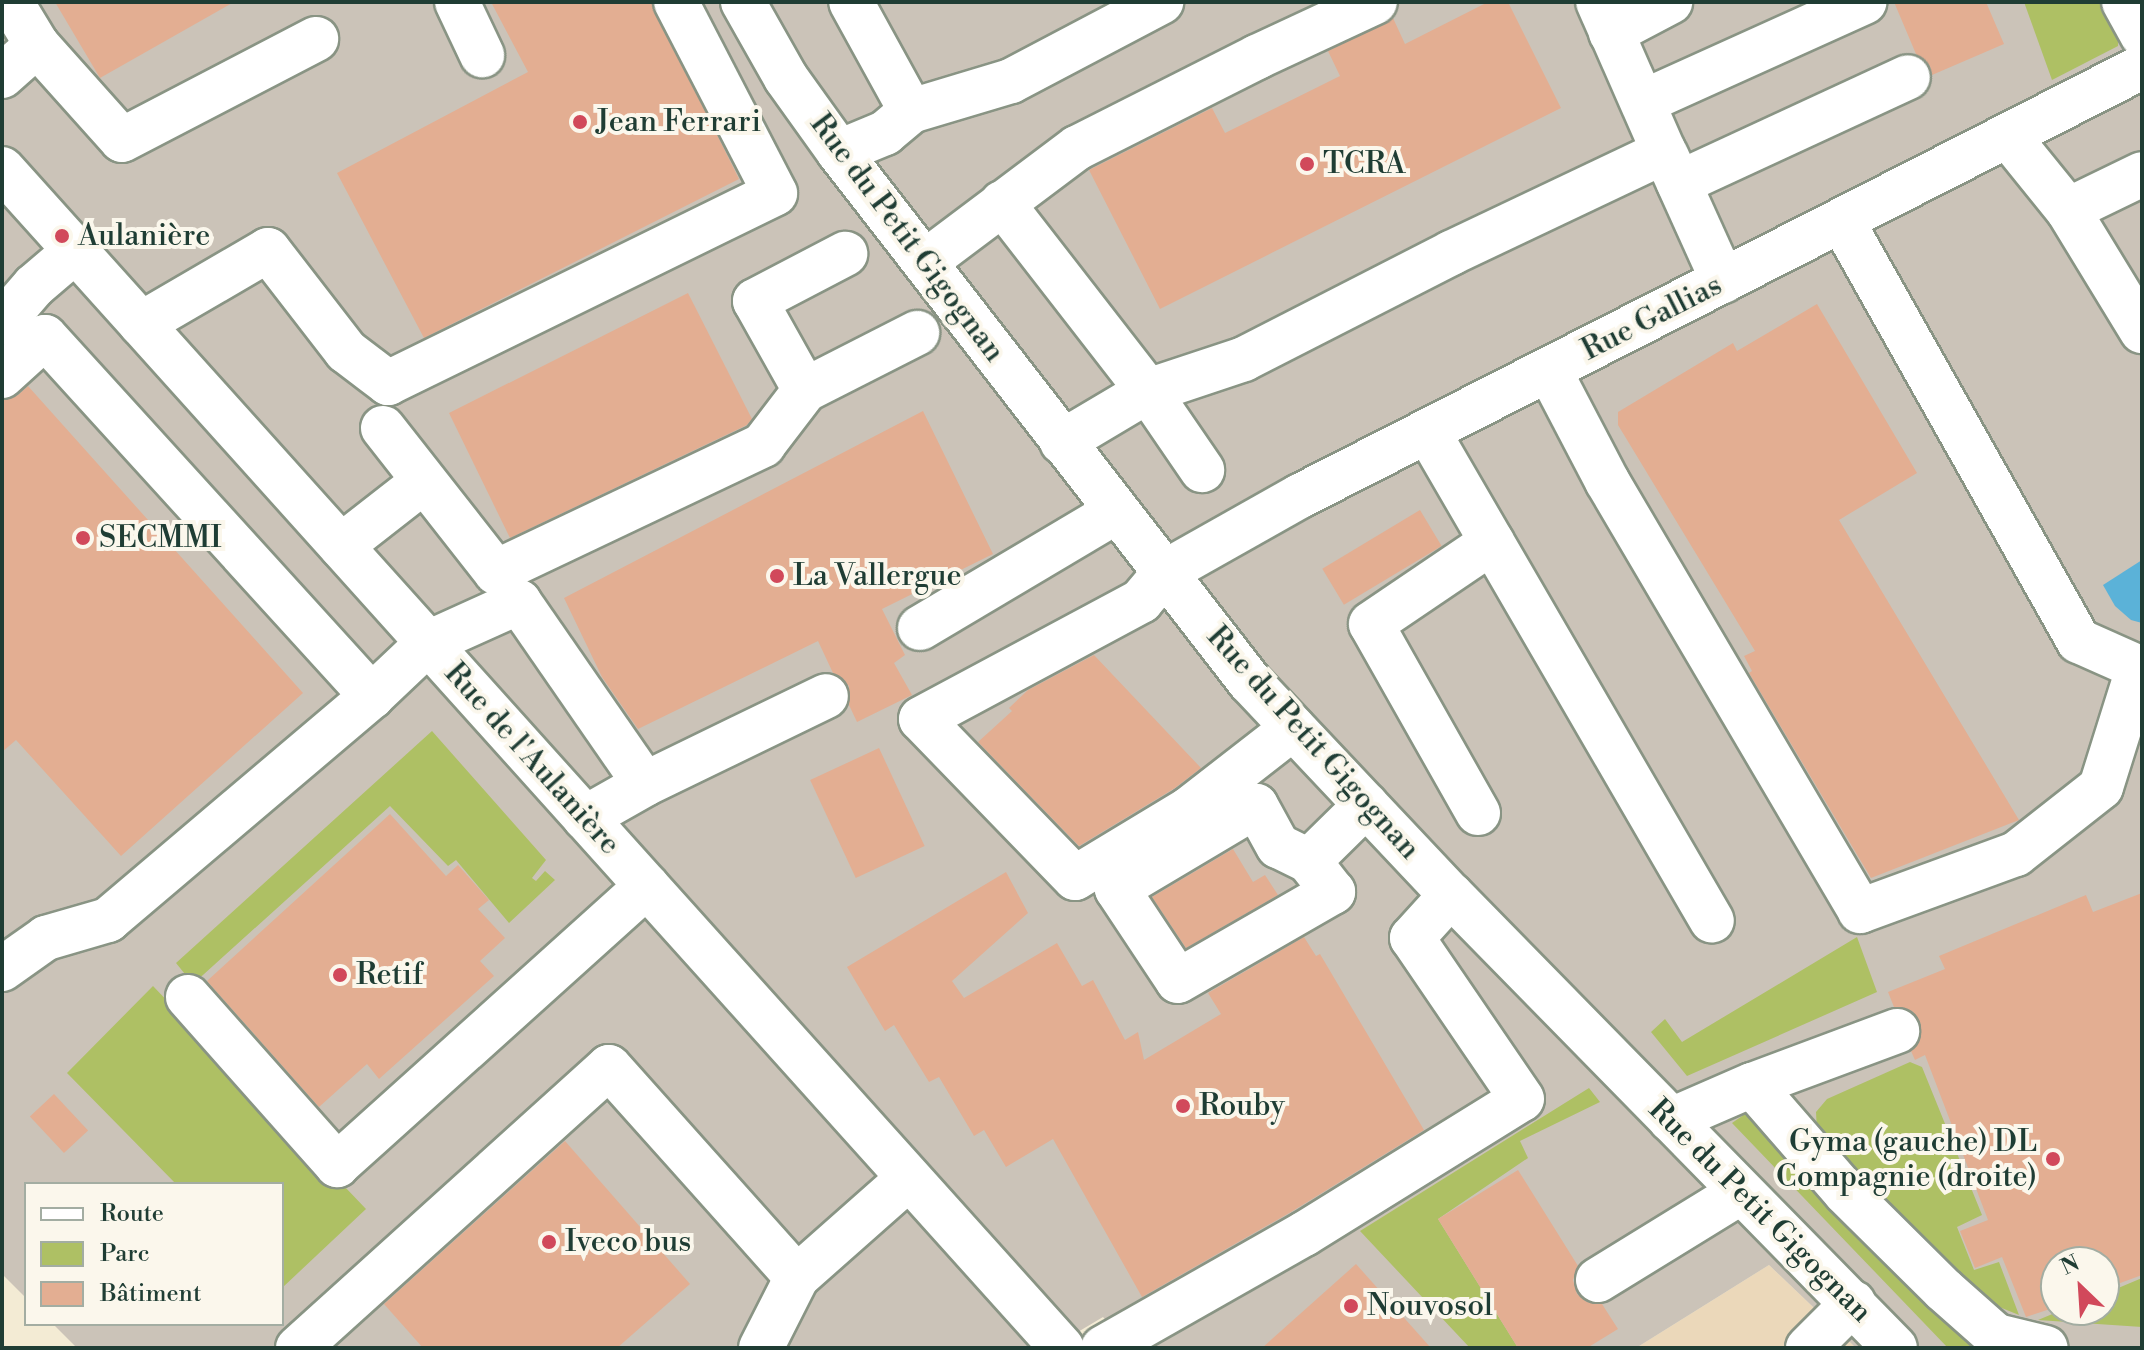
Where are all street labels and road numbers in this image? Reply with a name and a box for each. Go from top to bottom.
street label: Rue du Petit Gigognan [802,107,1012,369]
street label: Rue Gallias [1576,267,1728,369]
street label: Rue du Petit Gigognan [1199,619,1427,867]
street label: Rue de l'Aulanière [437,656,627,862]
street label: Rue du Petit Gigognan [1641,1092,1879,1330]

